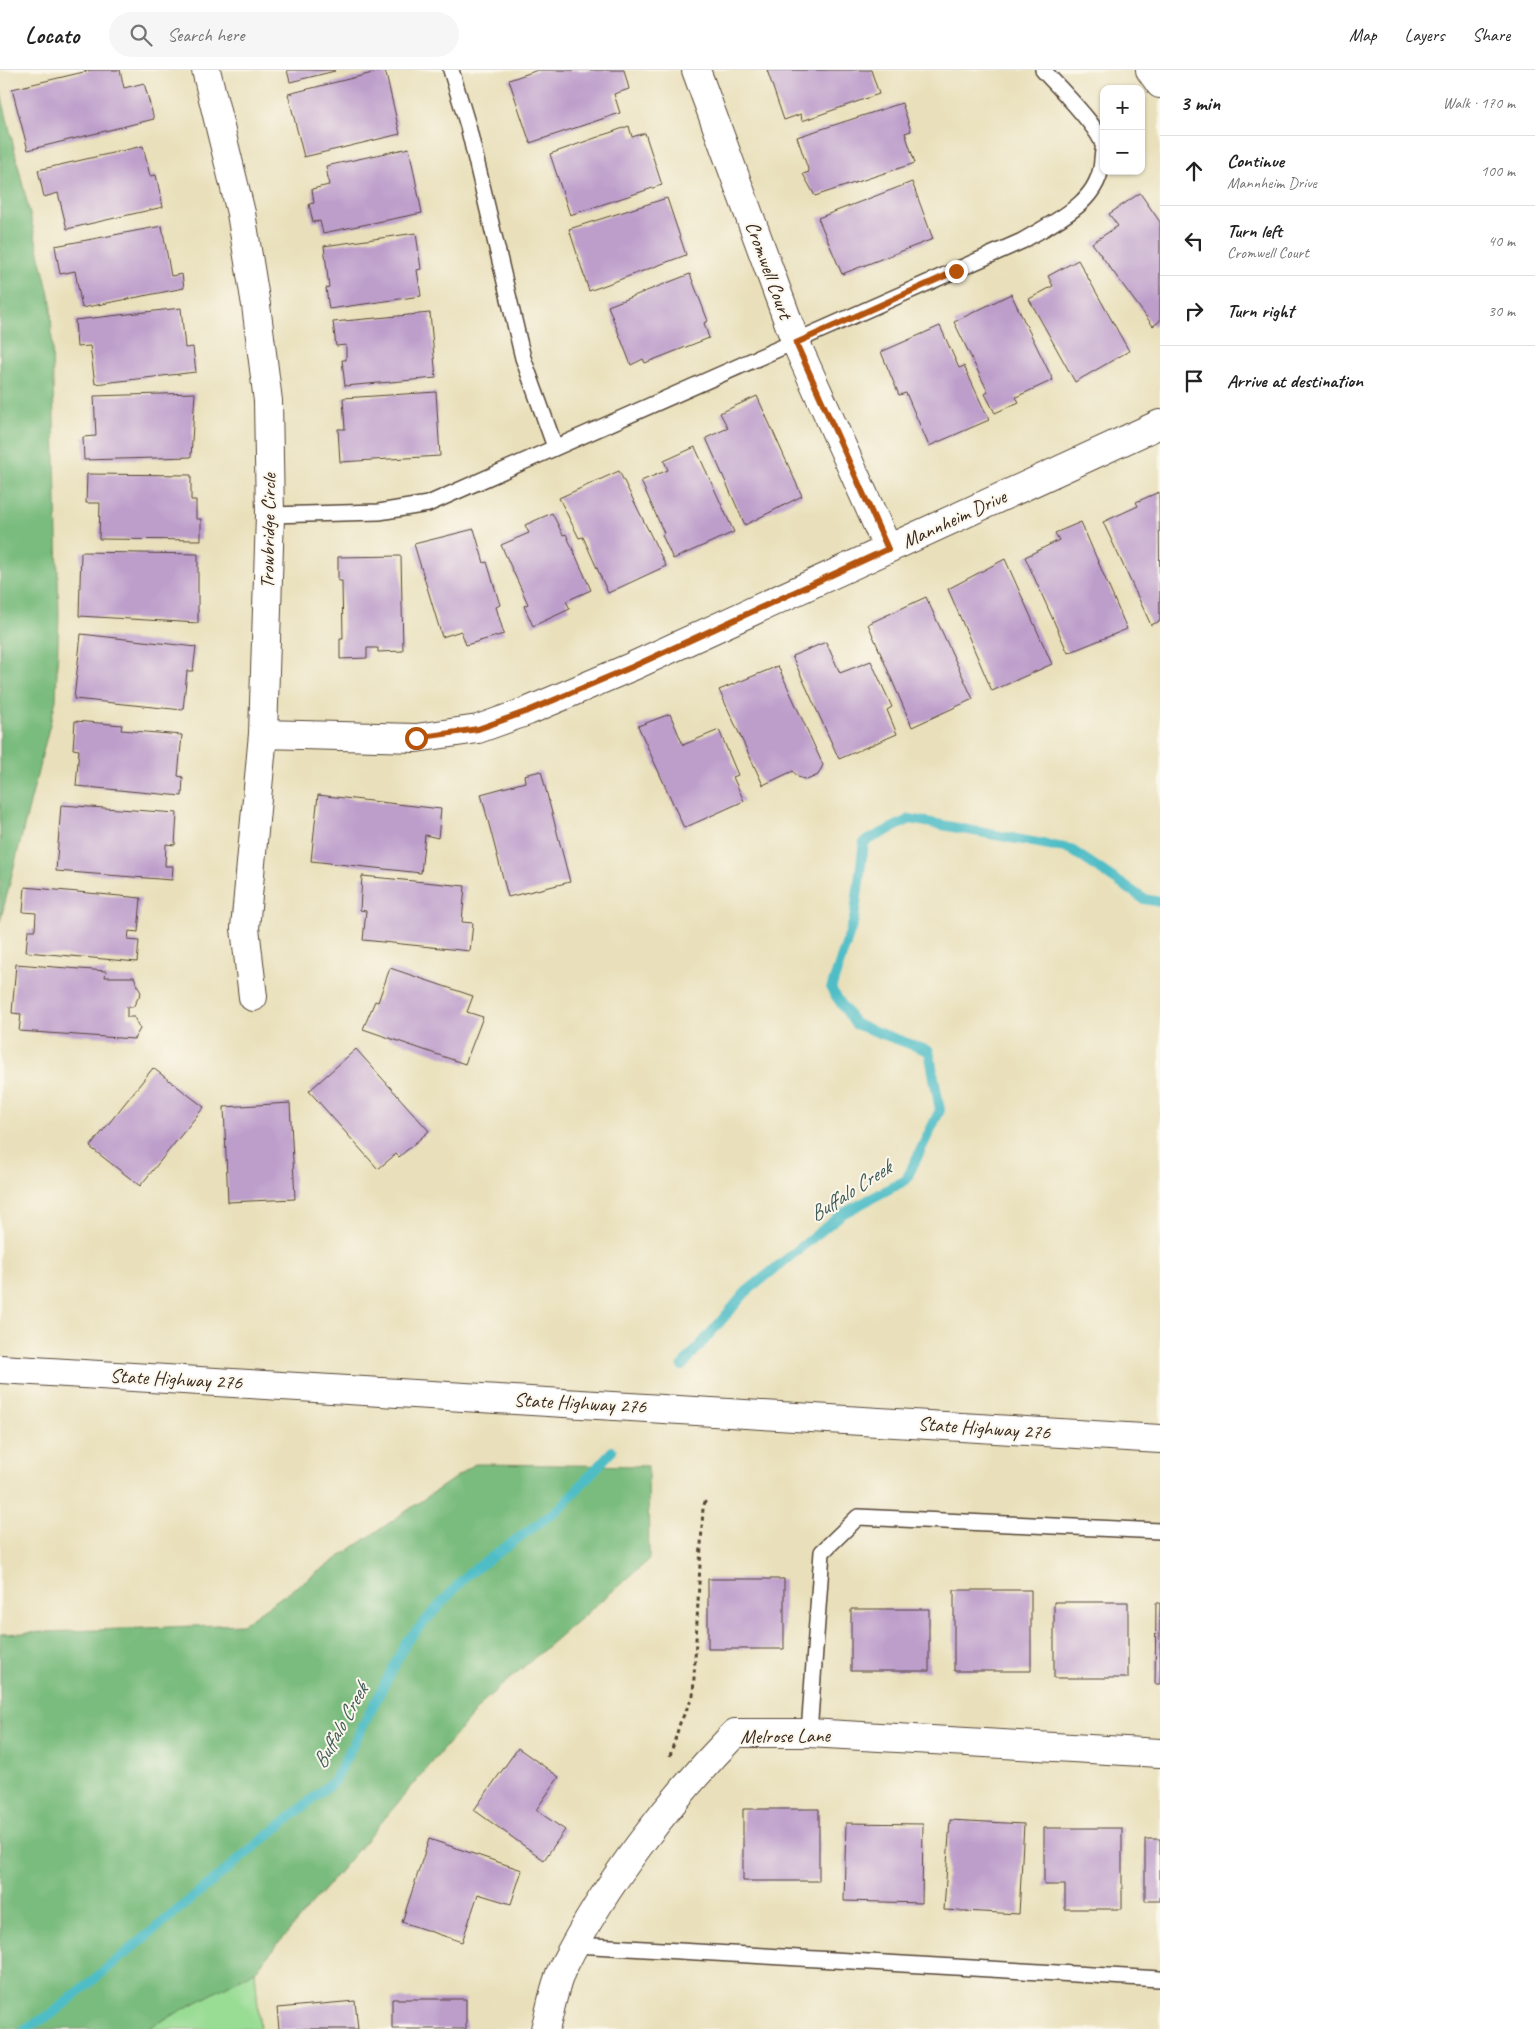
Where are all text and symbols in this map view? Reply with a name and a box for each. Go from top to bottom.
search box [109,12,459,57]
text: Locato [25,20,79,50]
icon: search [127,21,155,49]
text: Search here [167,23,245,47]
text: Map [1349,24,1377,46]
text: Layers [1405,24,1444,46]
text: Share [1472,24,1510,46]
map controls [1100,85,1145,175]
button: + [1100,85,1145,130]
text: 3 min [1180,90,1220,116]
text: Walk · 170 m [1443,93,1515,113]
button: − [1100,130,1145,175]
text: Continue [1227,149,1284,173]
icon: ahead [1180,157,1208,185]
text: 100 m [1481,161,1515,181]
text: Mannheim Drive [1227,173,1317,193]
street label: Cromwell Court [740,218,799,324]
text: Turn left [1227,219,1282,243]
icon: left [1180,227,1208,255]
text: 40 m [1488,231,1515,251]
text: Cromwell Court [1227,243,1309,263]
route end [945,260,968,283]
icon: right [1180,297,1208,325]
text: Turn right [1227,299,1294,323]
text: 30 m [1488,301,1515,321]
icon: arrive [1180,367,1208,395]
text: Arrive at destination [1227,369,1363,393]
street label: Trowbridge Circle [254,472,282,589]
street label: Mannheim Drive [898,483,1011,554]
route start [405,727,428,750]
water label: Buffalo Creek [804,1153,899,1227]
street label: State Highway 276 [109,1363,244,1395]
street label: State Highway 276 [513,1387,648,1419]
street label: State Highway 276 [917,1411,1052,1445]
water label: Buffalo Creek [306,1675,376,1773]
street label: Melrose Lane [740,1723,832,1749]

